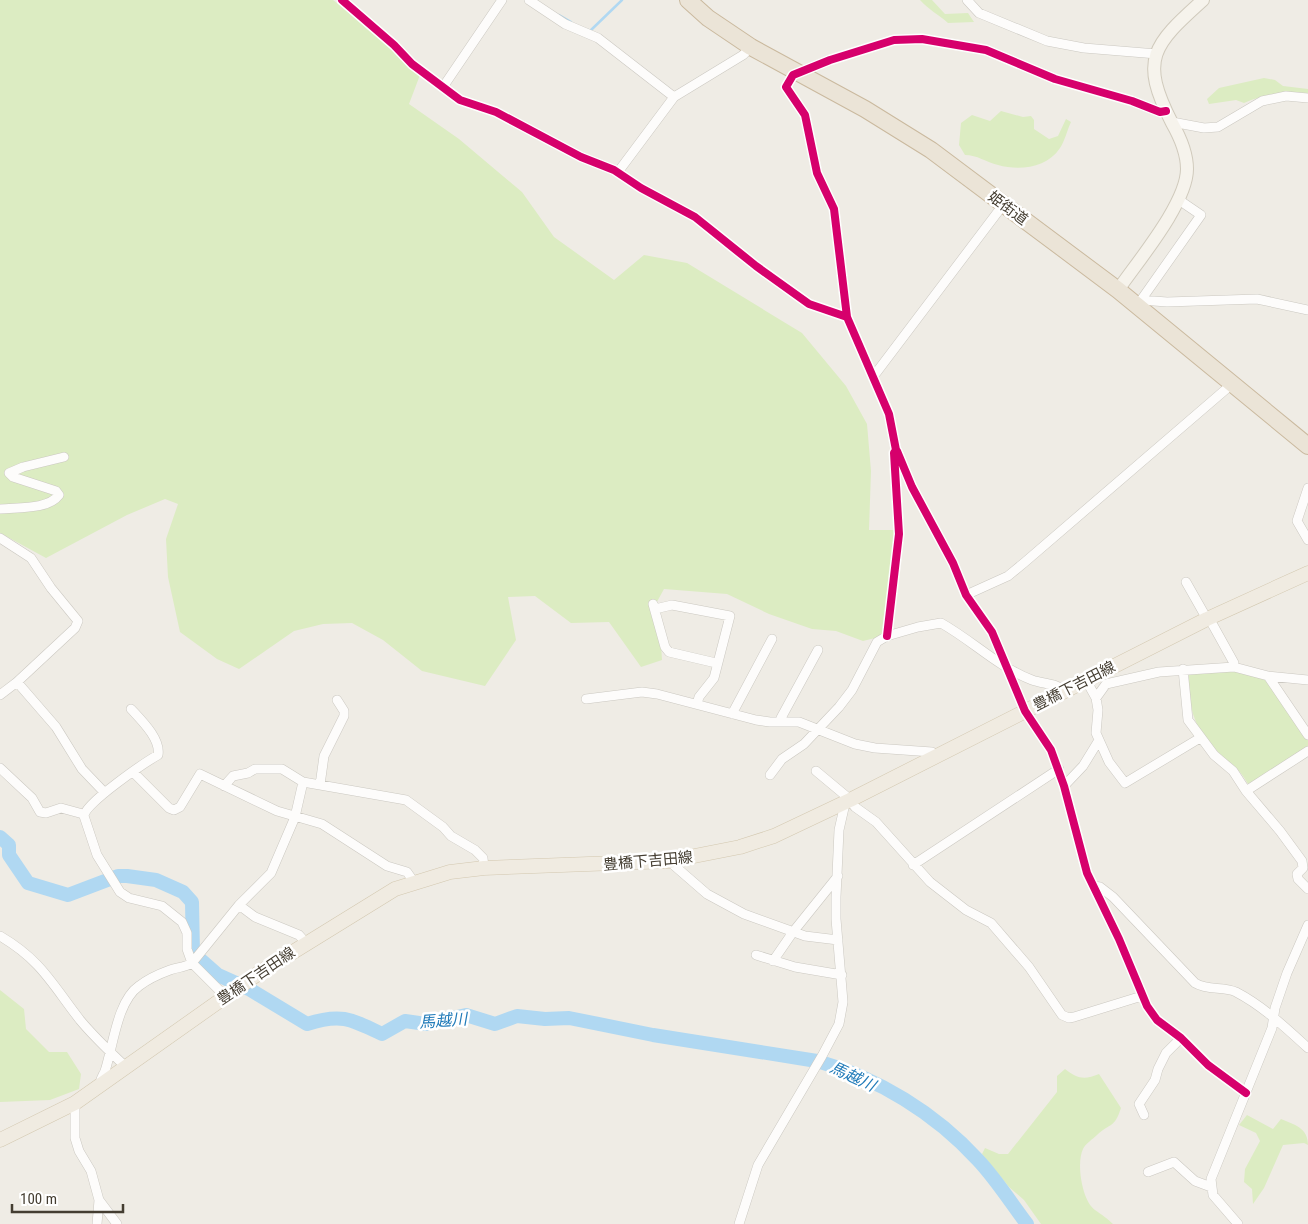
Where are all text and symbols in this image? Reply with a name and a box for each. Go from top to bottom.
street label: 姫街道 [985,187,1031,229]
street label: 豊橋下吉田線 [1030,658,1118,714]
street label: 豊橋下吉田線 [602,848,694,874]
street label: 豊橋下吉田線 [214,943,298,1009]
water label: 馬越川 [418,1009,470,1032]
water label: 馬越川 [827,1058,880,1096]
scale bar [12,1182,124,1214]
text: 100 m [20,1190,57,1208]

